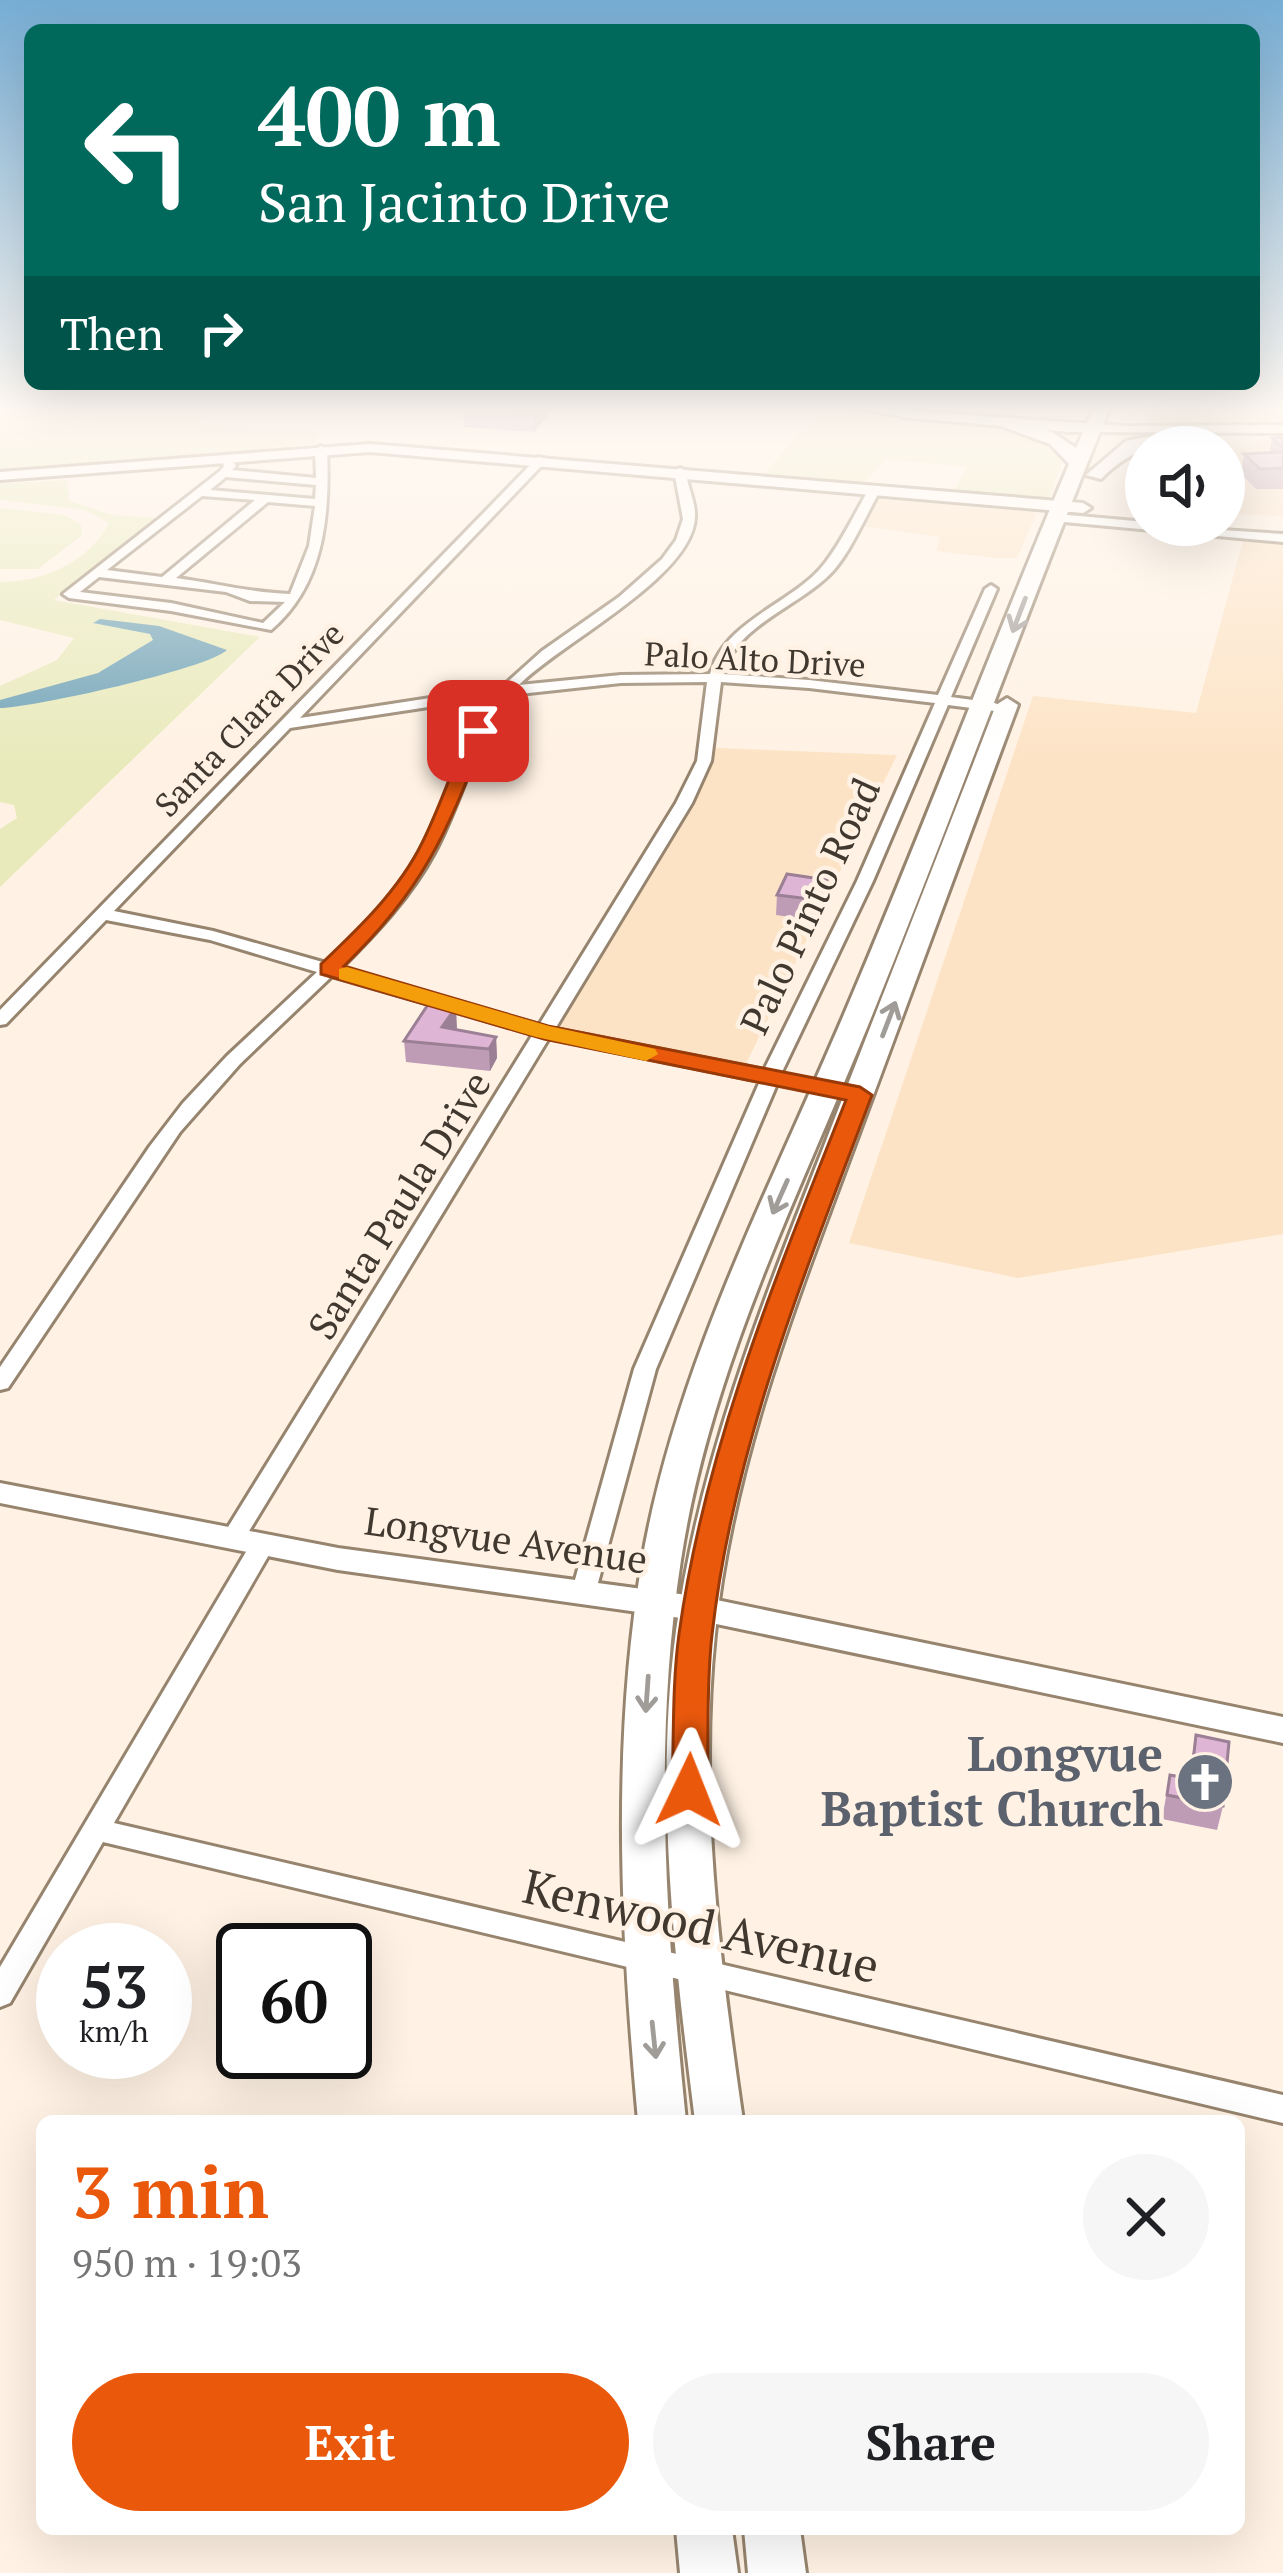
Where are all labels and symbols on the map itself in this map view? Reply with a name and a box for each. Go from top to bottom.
one-way arrow [1006,595,1028,632]
street label: Santa Clara Drive [145,612,353,825]
street label: Palo Alto Drive [643,631,867,686]
pin [427,680,529,782]
street label: Palo Pinto Road [727,769,891,1042]
one-way arrow [879,1002,901,1039]
street label: Santa Paula Drive [295,1061,501,1348]
one-way arrow [767,1178,789,1214]
street label: Longvue Avenue [361,1493,651,1585]
one-way arrow [636,1674,659,1713]
place label: Longvue Baptist Church [821,1721,1163,1840]
position arrow [626,1727,752,1853]
church icon: Longvue Baptist Church [1174,1751,1236,1813]
street label: Kenwood Avenue [517,1853,885,1997]
speed limit sign: 60 [216,1923,372,2079]
one-way arrow [643,2020,666,2059]

